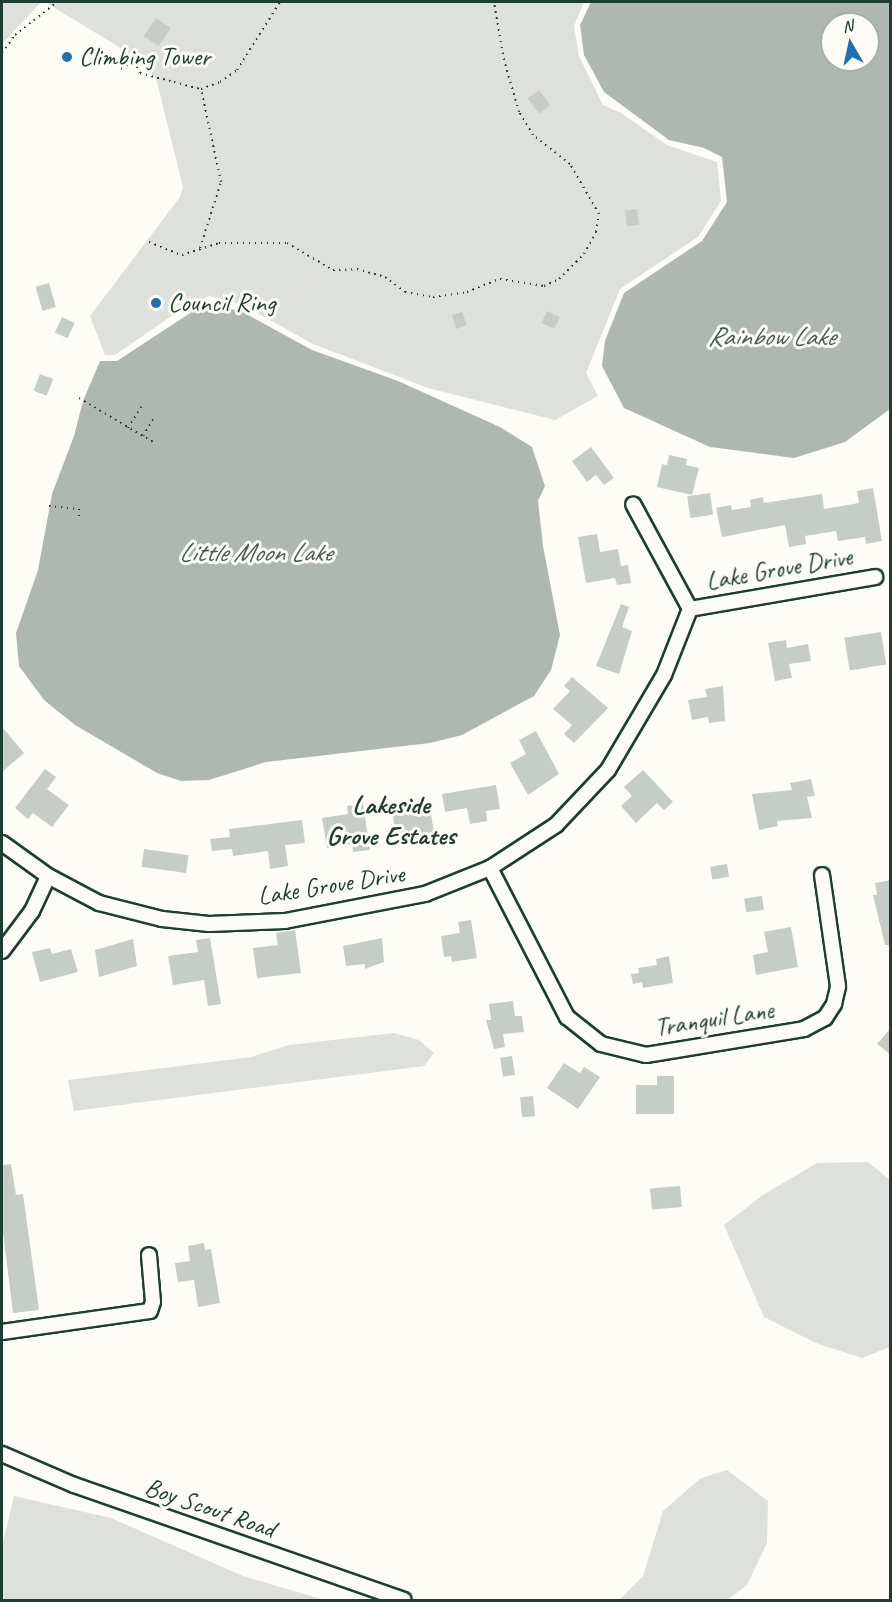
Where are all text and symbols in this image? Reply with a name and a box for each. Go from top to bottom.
north arrow [820,12,880,72]
text: N [841,16,854,37]
place label: Climbing Tower [79,41,210,73]
marker: Climbing Tower [60,50,74,64]
place label: Council Ring [168,287,275,319]
marker: Council Ring [149,296,163,310]
water label: Rainbow Lake [708,321,834,353]
water label: Little Moon Lake [178,537,332,569]
street label: Lake Grove Drive [703,541,855,597]
district label: Lakeside Grove Estates [326,788,456,851]
street label: Lake Grove Drive [256,858,406,912]
street label: Tranquil Lane [652,994,776,1044]
street label: Boy Scout Road [141,1471,279,1545]

